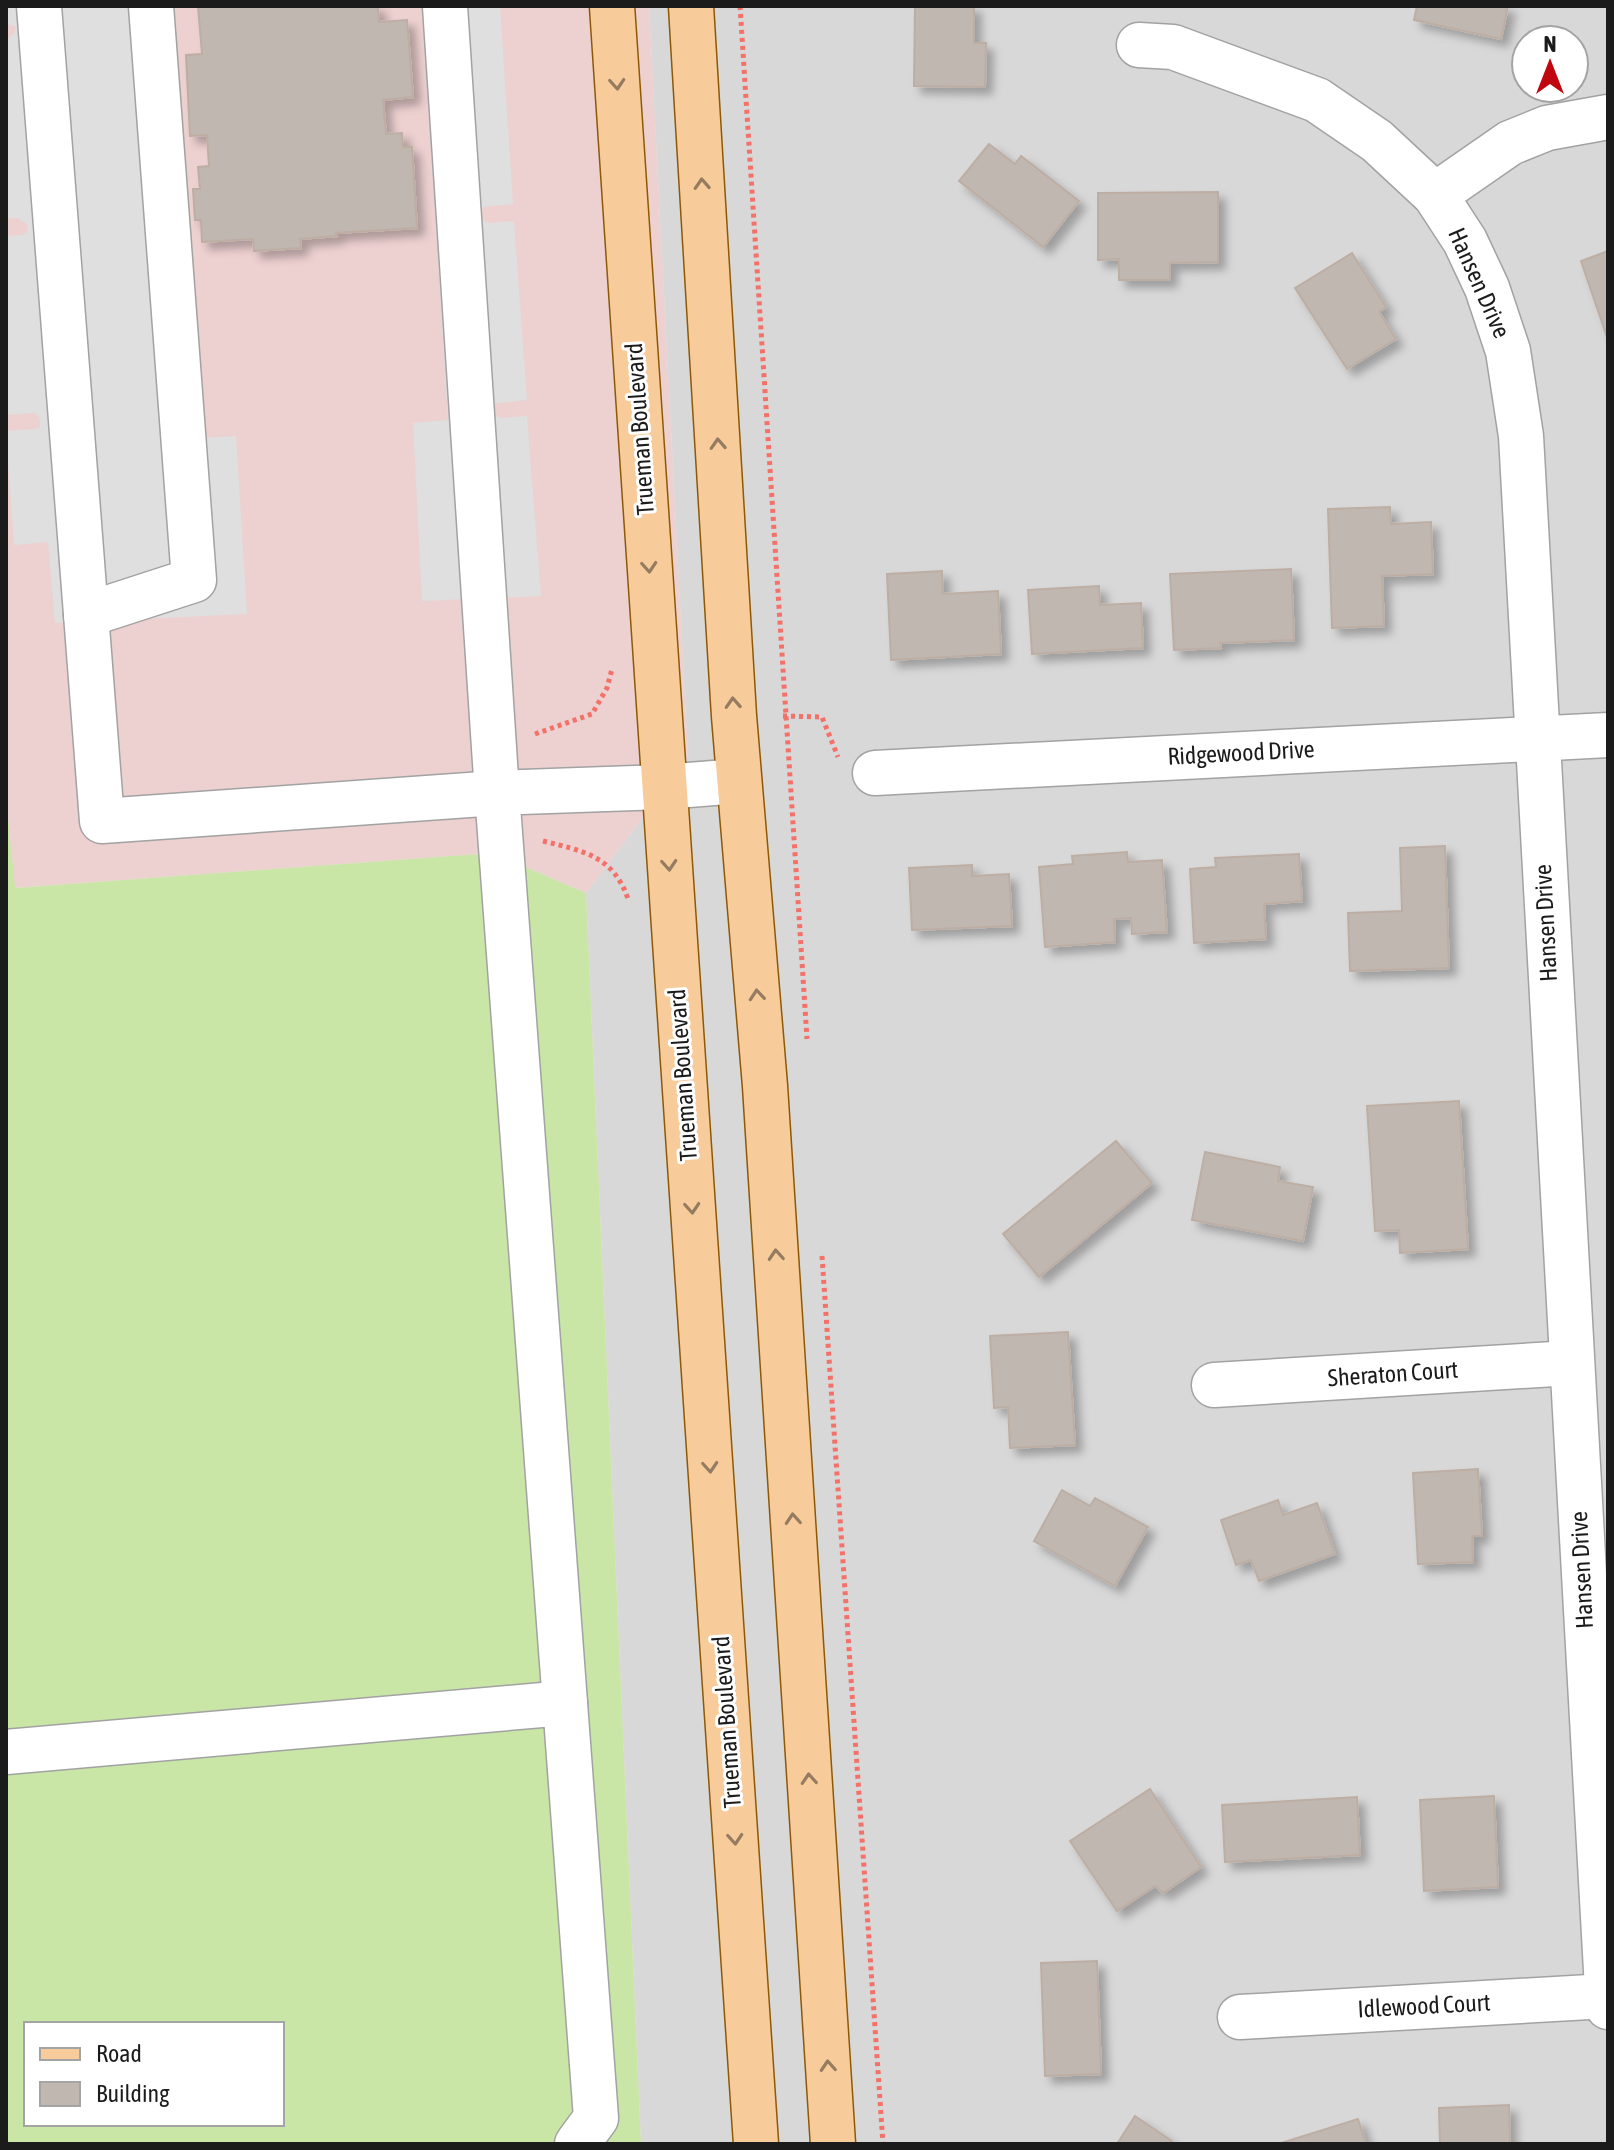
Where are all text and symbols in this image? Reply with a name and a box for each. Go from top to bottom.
north arrow [1510,24,1590,104]
text: N [1544,31,1556,57]
one-way arrow [608,78,625,91]
one-way arrow [694,177,711,190]
street label: Hansen Drive [1443,224,1516,342]
street label: Trueman Boulevard [620,342,659,516]
one-way arrow [709,437,726,450]
one-way arrow [640,561,657,574]
one-way arrow [725,696,742,709]
street label: Ridgewood Drive [1167,735,1315,770]
one-way arrow [660,859,677,872]
street label: Hansen Drive [1529,864,1562,982]
street label: Trueman Boulevard [663,988,702,1162]
one-way arrow [749,988,766,1001]
one-way arrow [683,1202,700,1215]
one-way arrow [768,1248,785,1261]
street label: Sheraton Court [1327,1355,1459,1392]
one-way arrow [701,1461,718,1474]
street label: Hansen Drive [1565,1511,1598,1629]
one-way arrow [785,1512,802,1525]
street label: Trueman Boulevard [707,1635,746,1809]
one-way arrow [801,1772,818,1785]
one-way arrow [726,1833,743,1846]
street label: Idlewood Court [1357,1989,1491,2022]
legend [24,2022,284,2126]
text: Road [96,2040,142,2067]
one-way arrow [819,2059,836,2072]
text: Building [96,2080,170,2107]

